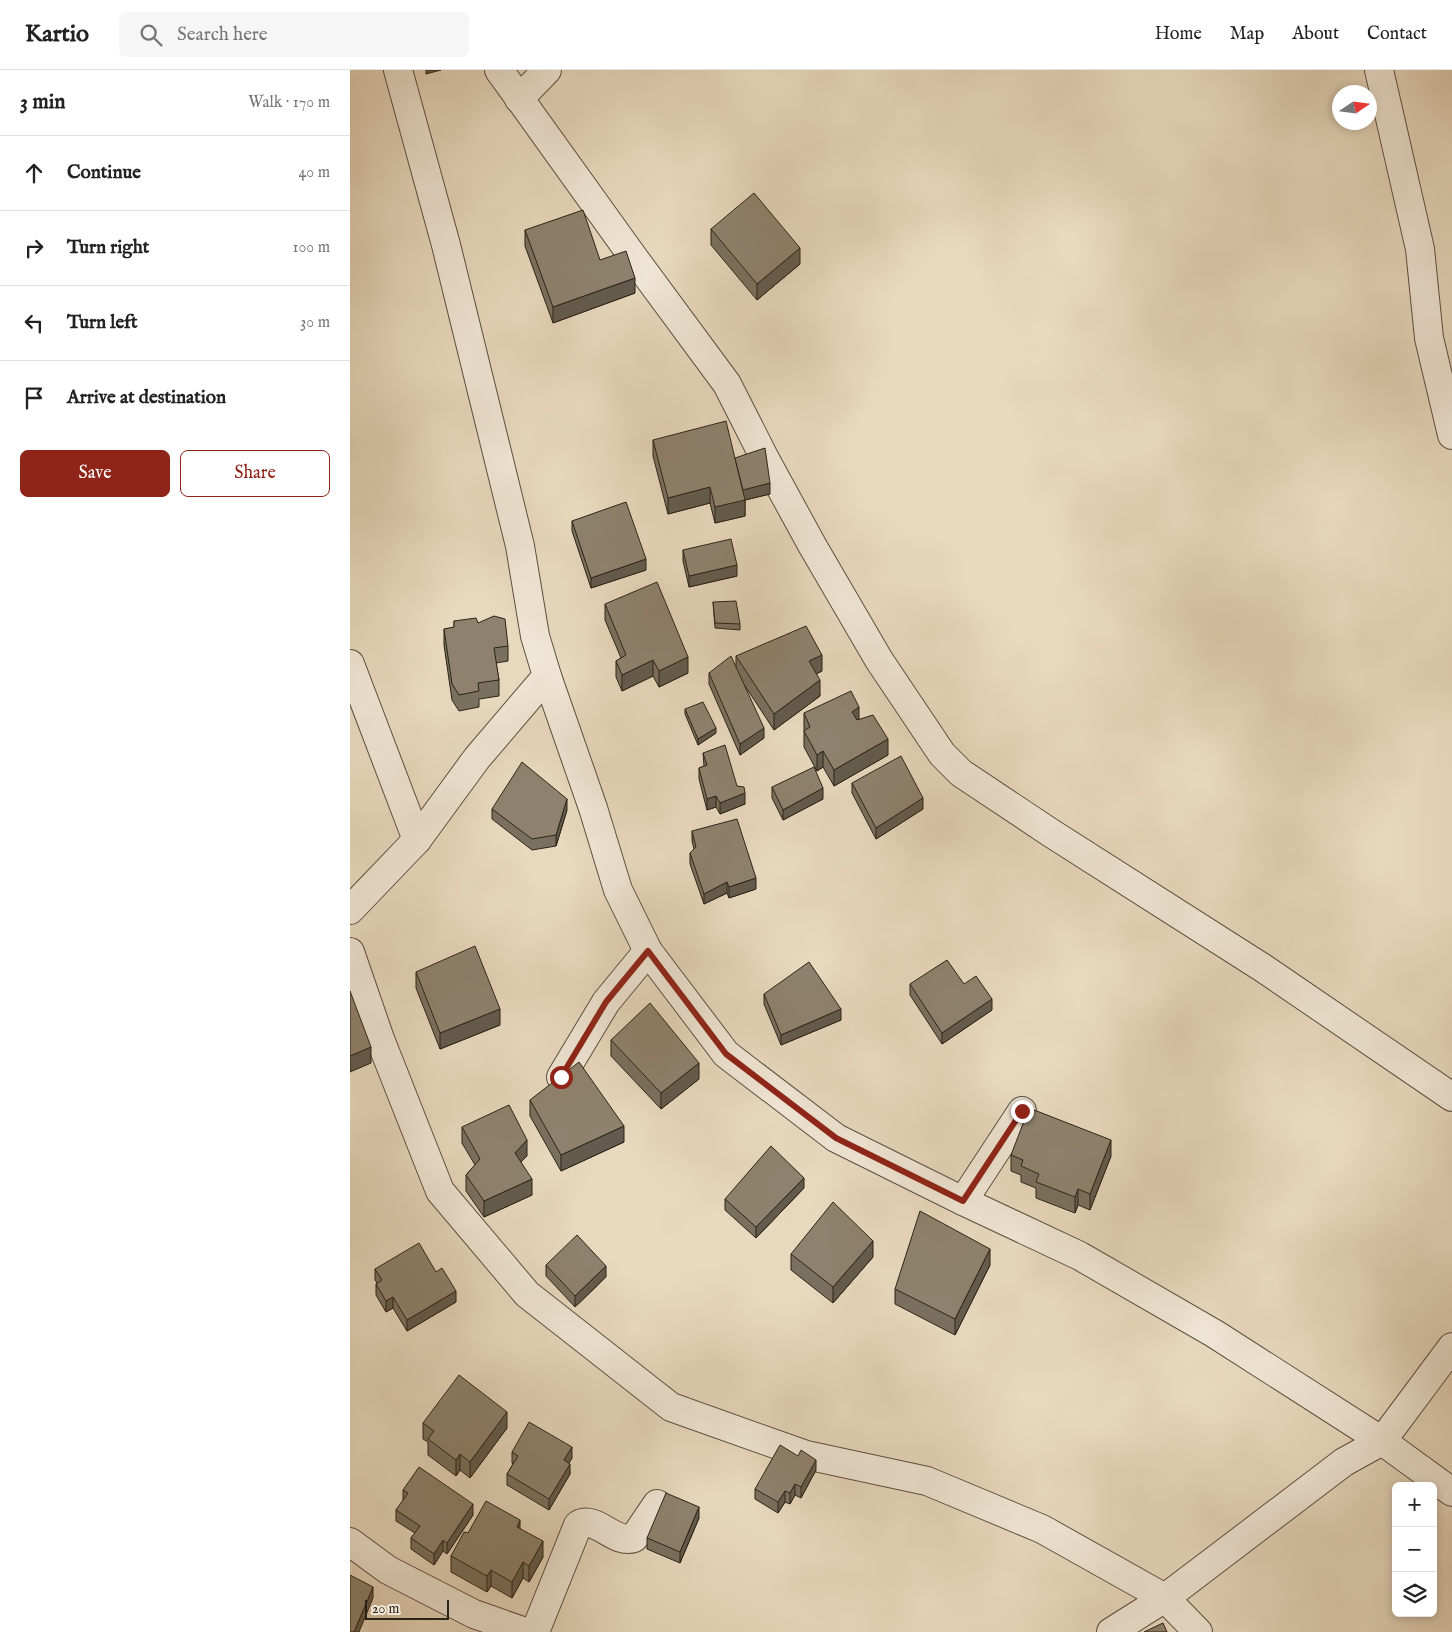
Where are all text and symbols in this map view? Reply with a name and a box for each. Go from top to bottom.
search box [119,12,469,57]
text: Kartio [25,19,89,50]
icon: search [137,21,165,49]
text: Search here [177,23,268,47]
text: Home [1155,23,1202,46]
text: Map [1230,23,1264,46]
text: About [1292,23,1339,46]
text: Contact [1367,23,1427,46]
north arrow [1332,85,1377,130]
text: 3 min [20,89,65,116]
text: Walk · 170 m [248,93,330,113]
icon: ahead [20,159,48,187]
text: Continue [67,161,141,185]
text: 40 m [298,163,330,183]
icon: right [20,234,48,262]
text: Turn right [67,236,149,260]
text: 100 m [293,238,330,258]
icon: left [20,309,48,337]
text: Turn left [67,311,138,335]
text: 30 m [300,313,330,333]
icon: arrive [20,384,48,412]
text: Arrive at destination [67,386,226,410]
button: Save [20,450,170,497]
button: Share [180,450,330,497]
route start [550,1066,573,1089]
route end [1011,1100,1034,1123]
map controls [1392,1482,1437,1617]
button: + [1392,1482,1437,1527]
button: − [1392,1527,1437,1572]
button: layers [1392,1572,1437,1617]
scale bar [365,1597,449,1620]
text: 20 m [372,1600,399,1618]

